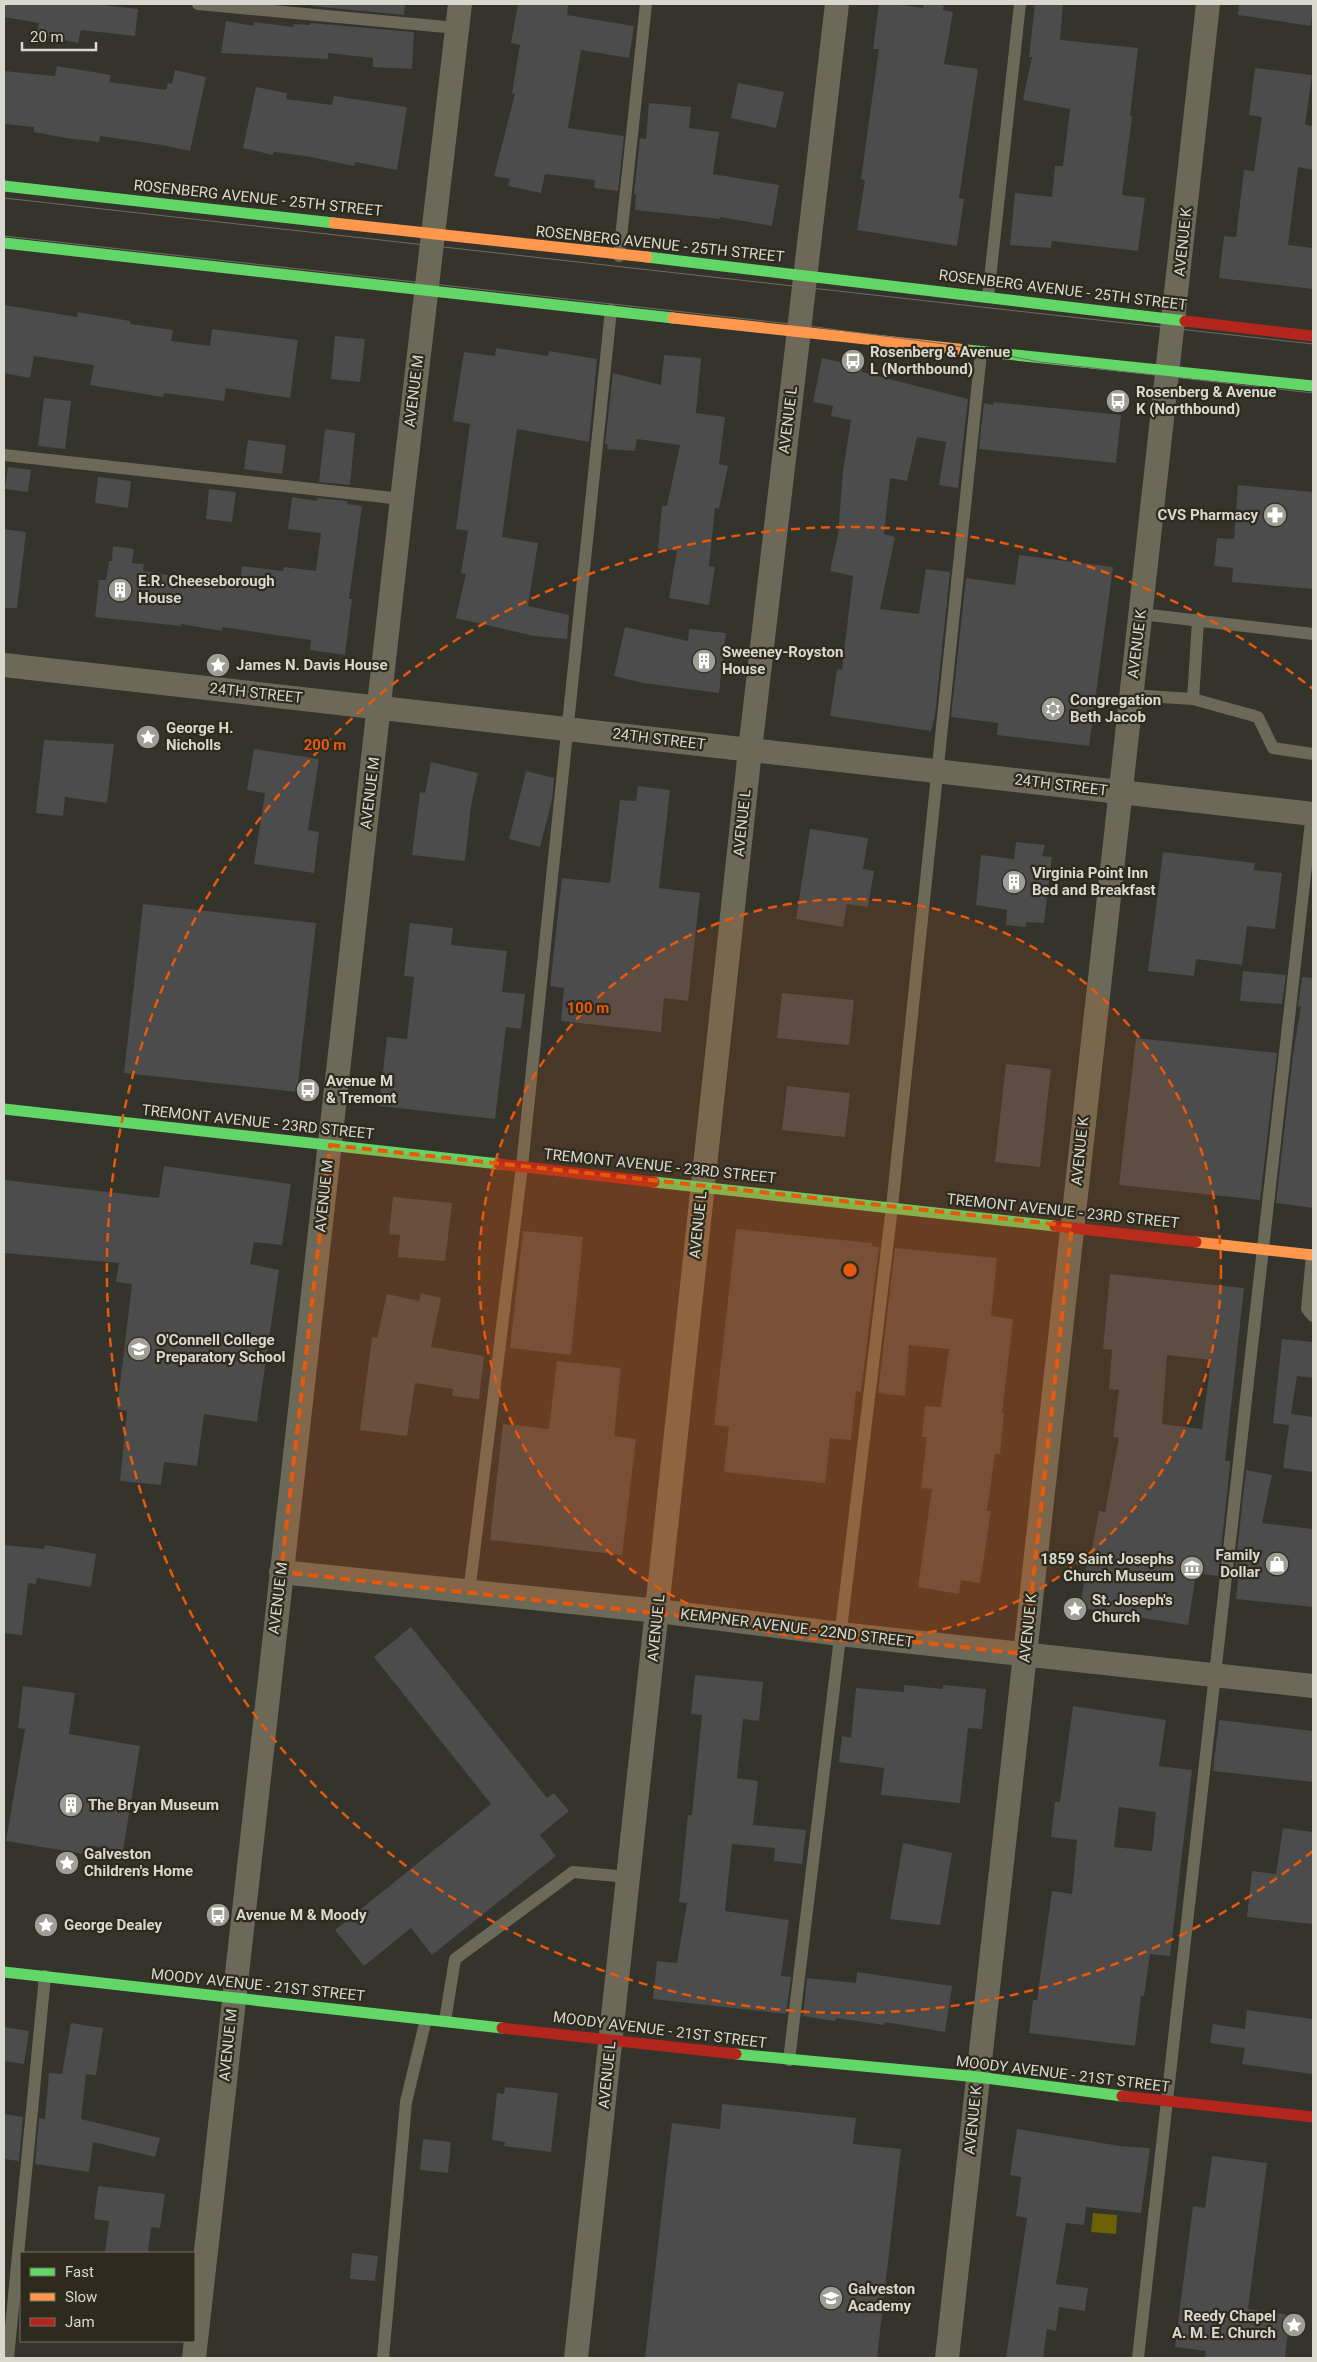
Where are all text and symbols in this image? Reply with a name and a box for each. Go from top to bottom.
scale bar [22,20,96,52]
text: 20 m [30,28,64,46]
street label: ROSENBERG AVENUE - 25TH STREET [133,176,383,220]
street label: AVENUE K [1170,206,1196,277]
street label: ROSENBERG AVENUE - 25TH STREET [535,222,785,266]
street label: ROSENBERG AVENUE - 25TH STREET [938,266,1188,314]
place label: Rosenberg & Avenue L (Northbound) [870,343,1010,378]
bus stop icon: Rosenberg & Avenue L (Northbound) [840,348,866,374]
street label: AVENUE M [401,354,427,428]
place label: Rosenberg & Avenue K (Northbound) [1136,383,1276,418]
street label: AVENUE L [775,385,801,455]
bus stop icon: Rosenberg & Avenue K (Northbound) [1105,388,1131,414]
pharmacy icon: CVS Pharmacy [1262,502,1288,528]
place label: CVS Pharmacy [1157,506,1258,524]
place label: E.R. Cheeseborough House [138,572,275,607]
building icon: E.R. Cheeseborough House [107,577,133,603]
street label: AVENUE K [1124,608,1150,679]
place label: Sweeney-Royston House [722,643,843,678]
building icon: Sweeney-Royston House [691,648,717,674]
place icon: James N. Davis House [205,652,231,678]
place label: James N. Davis House [236,656,388,674]
street label: 24TH STREET [209,679,303,707]
place label: Congregation Beth Jacob [1070,691,1161,726]
synagogue icon: Congregation Beth Jacob [1040,696,1066,722]
place label: George H. Nicholls [166,719,234,754]
place icon: George H. Nicholls [135,724,161,750]
street label: 24TH STREET [612,724,707,754]
text: 200 m [304,736,346,754]
street label: AVENUE M [357,756,383,830]
street label: 24TH STREET [1014,770,1109,800]
street label: AVENUE L [729,788,755,858]
place label: Virginia Point Inn Bed and Breakfast [1032,864,1156,899]
building icon: Virginia Point Inn Bed and Breakfast [1001,869,1027,895]
text: 100 m [567,999,609,1017]
place label: Avenue M & Tremont [326,1072,396,1107]
bus stop icon: Avenue M & Tremont [295,1077,321,1103]
street label: TREMONT AVENUE - 23RD STREET [141,1101,375,1143]
street label: AVENUE K [1067,1115,1093,1186]
street label: TREMONT AVENUE - 23RD STREET [543,1145,777,1187]
street label: AVENUE M [311,1159,337,1233]
street label: AVENUE L [685,1190,711,1260]
street label: TREMONT AVENUE - 23RD STREET [946,1190,1180,1232]
centre of rings [841,1261,859,1279]
place label: O'Connell College Preparatory School [156,1331,286,1366]
school or university icon: O'Connell College Preparatory School [126,1336,152,1362]
place label: Family Dollar [1216,1546,1260,1581]
place label: 1859 Saint Josephs Church Museum [1040,1550,1174,1585]
shop icon: Family Dollar [1264,1551,1290,1577]
museum icon: 1859 Saint Josephs Church Museum [1179,1555,1205,1581]
street label: AVENUE M [265,1561,291,1635]
place label: St. Joseph's Church [1092,1591,1173,1626]
street label: AVENUE K [1015,1592,1041,1663]
street label: AVENUE L [643,1593,669,1663]
place icon: St. Joseph's Church [1062,1596,1088,1622]
street label: KEMPNER AVENUE - 22ND STREET [679,1605,915,1651]
building icon: The Bryan Museum [58,1792,84,1818]
place label: The Bryan Museum [88,1796,219,1814]
place label: Galveston Children's Home [84,1845,193,1880]
place icon: Galveston Children's Home [54,1850,80,1876]
bus stop icon: Avenue M & Moody [205,1902,231,1928]
place label: Avenue M & Moody [236,1906,367,1924]
place icon: George Dealey [33,1912,59,1938]
place label: George Dealey [64,1916,162,1934]
street label: MOODY AVENUE - 21ST STREET [150,1965,366,2005]
street label: AVENUE M [215,2008,241,2082]
street label: MOODY AVENUE - 21ST STREET [552,2008,768,2052]
street label: AVENUE L [594,2040,620,2110]
street label: MOODY AVENUE - 21ST STREET [955,2052,1171,2096]
street label: AVENUE K [960,2084,986,2155]
legend [20,2252,195,2342]
text: Fast [65,2263,94,2281]
place label: Galveston Academy [848,2280,915,2315]
school or university icon: Galveston Academy [818,2285,844,2311]
text: Slow [65,2288,97,2306]
place label: Reedy Chapel A. M. E. Church [1172,2307,1276,2342]
place icon: Reedy Chapel A. M. E. Church [1281,2312,1307,2338]
text: Jam [65,2313,95,2331]

